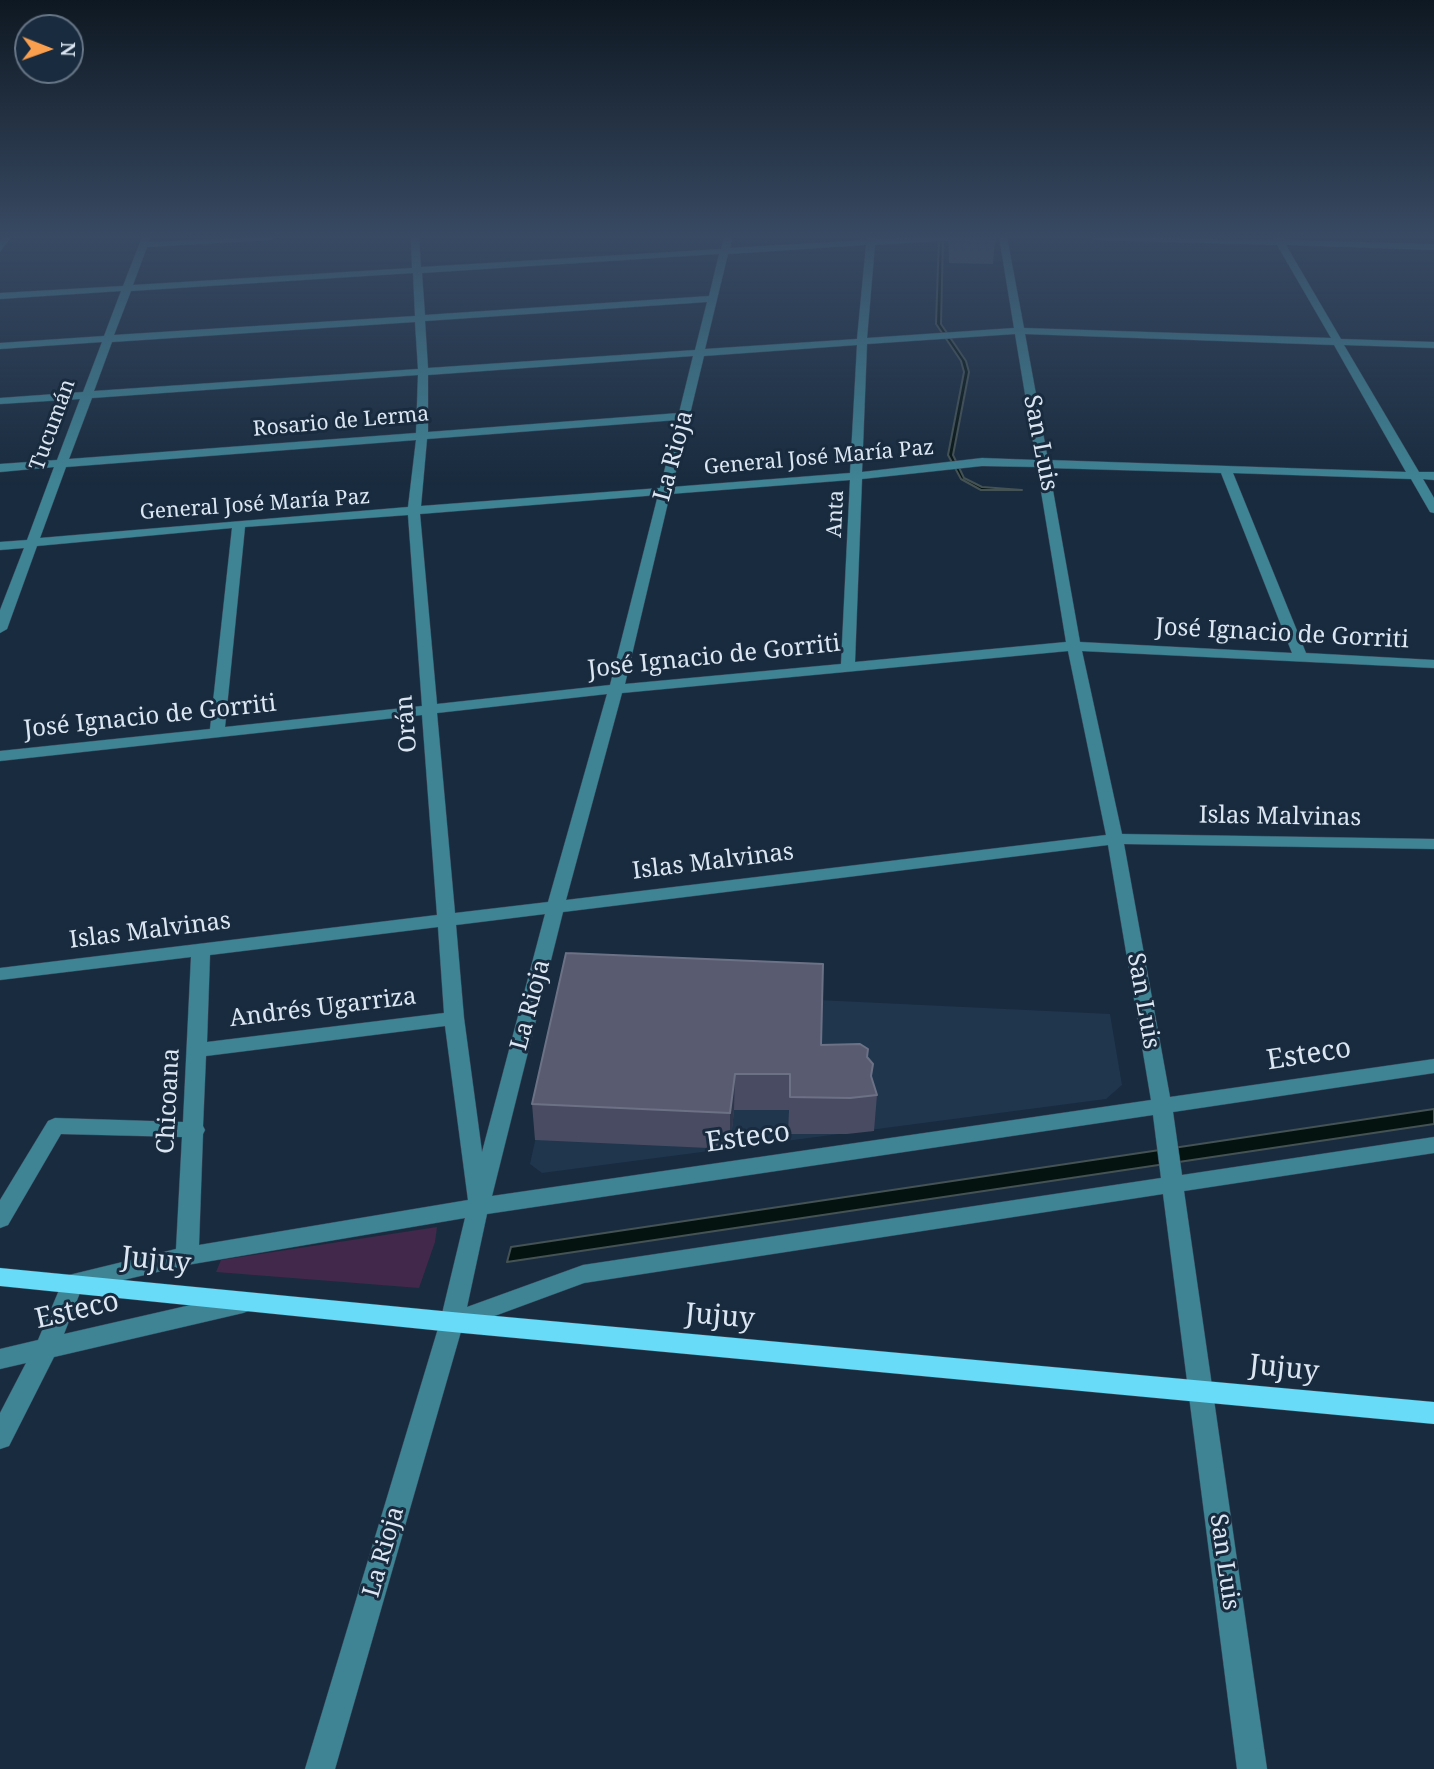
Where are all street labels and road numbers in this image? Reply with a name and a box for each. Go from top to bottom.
street label: Tucumán [25,376,81,474]
street label: San Luis [1017,393,1063,493]
street label: Rosario de Lerma [252,402,430,442]
street label: La Rioja [648,408,700,504]
street label: General José María Paz [703,435,935,481]
street label: General José María Paz [139,484,371,526]
street label: Anta [822,490,850,538]
street label: José Ignacio de Gorriti [1155,613,1409,655]
street label: José Ignacio de Gorriti [586,629,842,685]
street label: José Ignacio de Gorriti [22,689,278,745]
street label: Orán [390,694,424,754]
street label: Islas Malvinas [1199,801,1361,833]
street label: Islas Malvinas [631,838,795,886]
street label: Islas Malvinas [68,907,232,955]
street label: San Luis [1120,951,1166,1051]
street label: La Rioja [505,957,557,1053]
street label: Andrés Ugarriza [228,982,418,1034]
street label: Esteco [1264,1032,1354,1078]
street label: Chicoana [152,1047,186,1155]
street label: Esteco [704,1115,792,1161]
street label: Jujuy [120,1241,192,1281]
street label: Esteco [32,1285,122,1337]
street label: Jujuy [684,1297,756,1337]
street label: Jujuy [1248,1349,1320,1389]
street label: La Rioja [357,1503,411,1601]
street label: San Luis [1203,1512,1245,1612]

